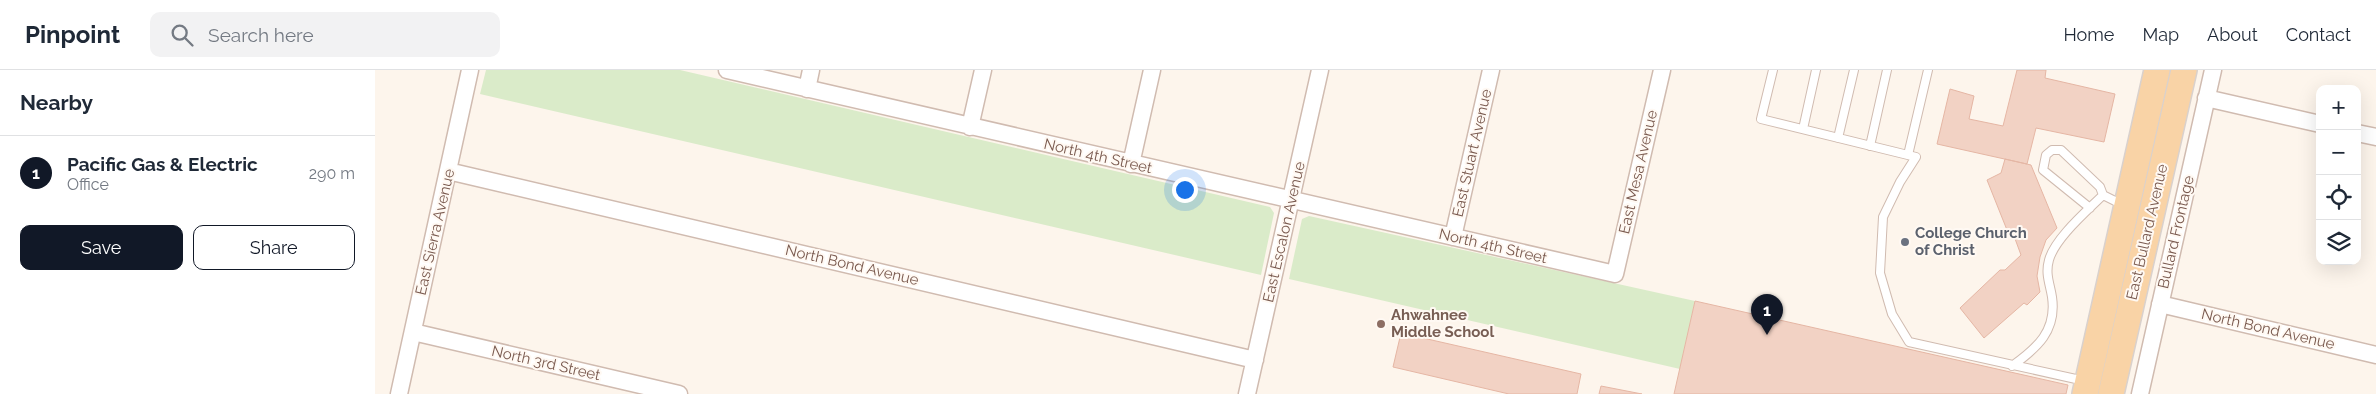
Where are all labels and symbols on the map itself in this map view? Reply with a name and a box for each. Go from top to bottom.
street label: East Stuart Avenue [1449,87,1496,219]
street label: East Mesa Avenue [1615,108,1661,236]
street label: North 4th Street [1042,135,1154,177]
street label: East Escalon Avenue [1259,160,1309,304]
street label: East Bullard Avenue [2123,162,2171,302]
street label: East Sierra Avenue [412,167,458,297]
street label: Bullard Frontage [2154,173,2198,290]
your location [1172,177,1198,203]
place label: College Church of Christ [1915,224,2027,259]
street label: North 4th Street [1437,225,1549,267]
marker: College Church of Christ [1899,236,1911,248]
street label: North Bond Avenue [784,241,921,289]
pin: 1 [1751,294,1783,335]
street label: North Bond Avenue [2200,305,2337,353]
place label: Ahwahnee Middle School [1391,306,1494,341]
marker: Ahwahnee Middle School [1375,318,1387,330]
street label: North 3rd Street [490,342,602,384]

